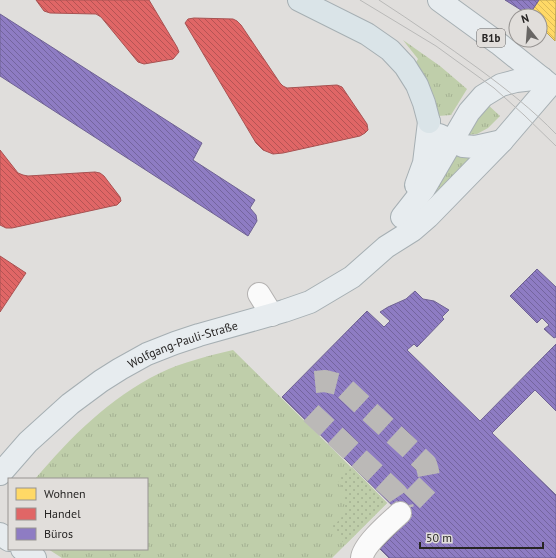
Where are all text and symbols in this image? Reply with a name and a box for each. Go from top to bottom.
north arrow [508,8,548,48]
text: N [520,11,531,26]
road number: B1b [477,29,505,47]
street label: Wolfgang-Pauli-Straße [125,317,239,371]
legend [8,478,148,550]
text: Wohnen [44,486,86,501]
text: Handel [44,506,81,521]
scale bar [420,524,543,550]
text: Büros [44,526,73,541]
text: 50 m [426,530,452,545]

